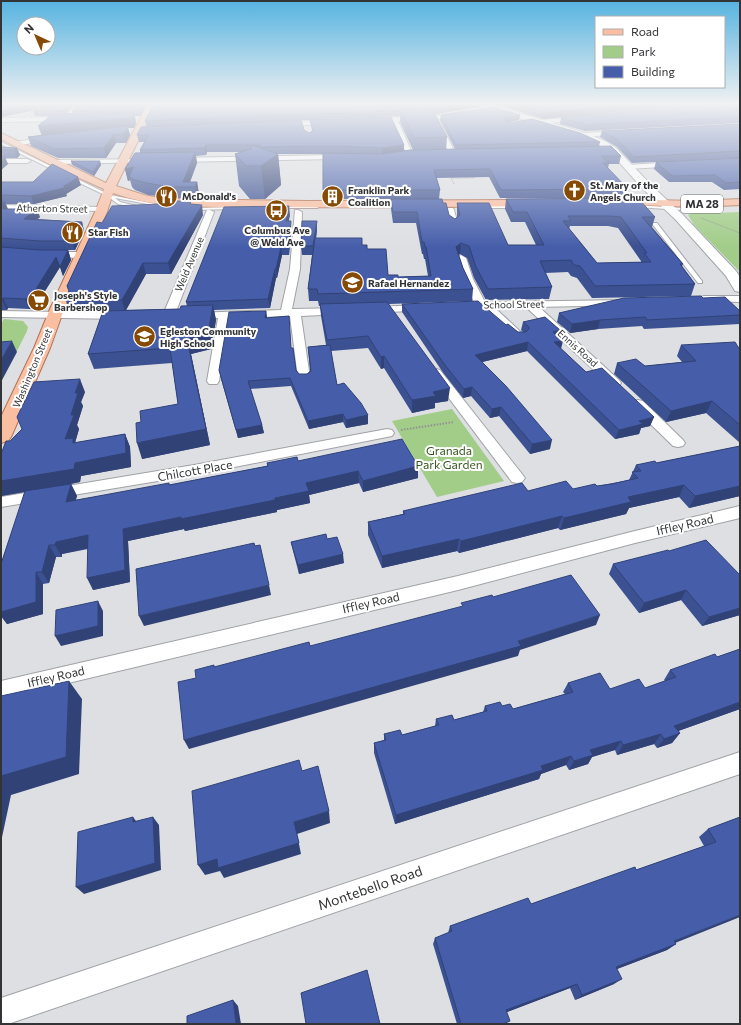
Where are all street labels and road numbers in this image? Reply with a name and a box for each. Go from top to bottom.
road number: MA 28 [681,195,723,213]
street label: Atherton Street [16,201,88,215]
street label: Weld Avenue [172,235,206,293]
street label: School Street [483,297,545,311]
street label: Washington Street [10,327,54,409]
street label: Ennis Road [555,327,601,369]
street label: Chilcott Place [156,457,233,483]
street label: Iffley Road [655,511,715,537]
street label: Iffley Road [341,589,401,615]
street label: Iffley Road [26,663,86,689]
street label: Montebello Road [315,862,424,913]

